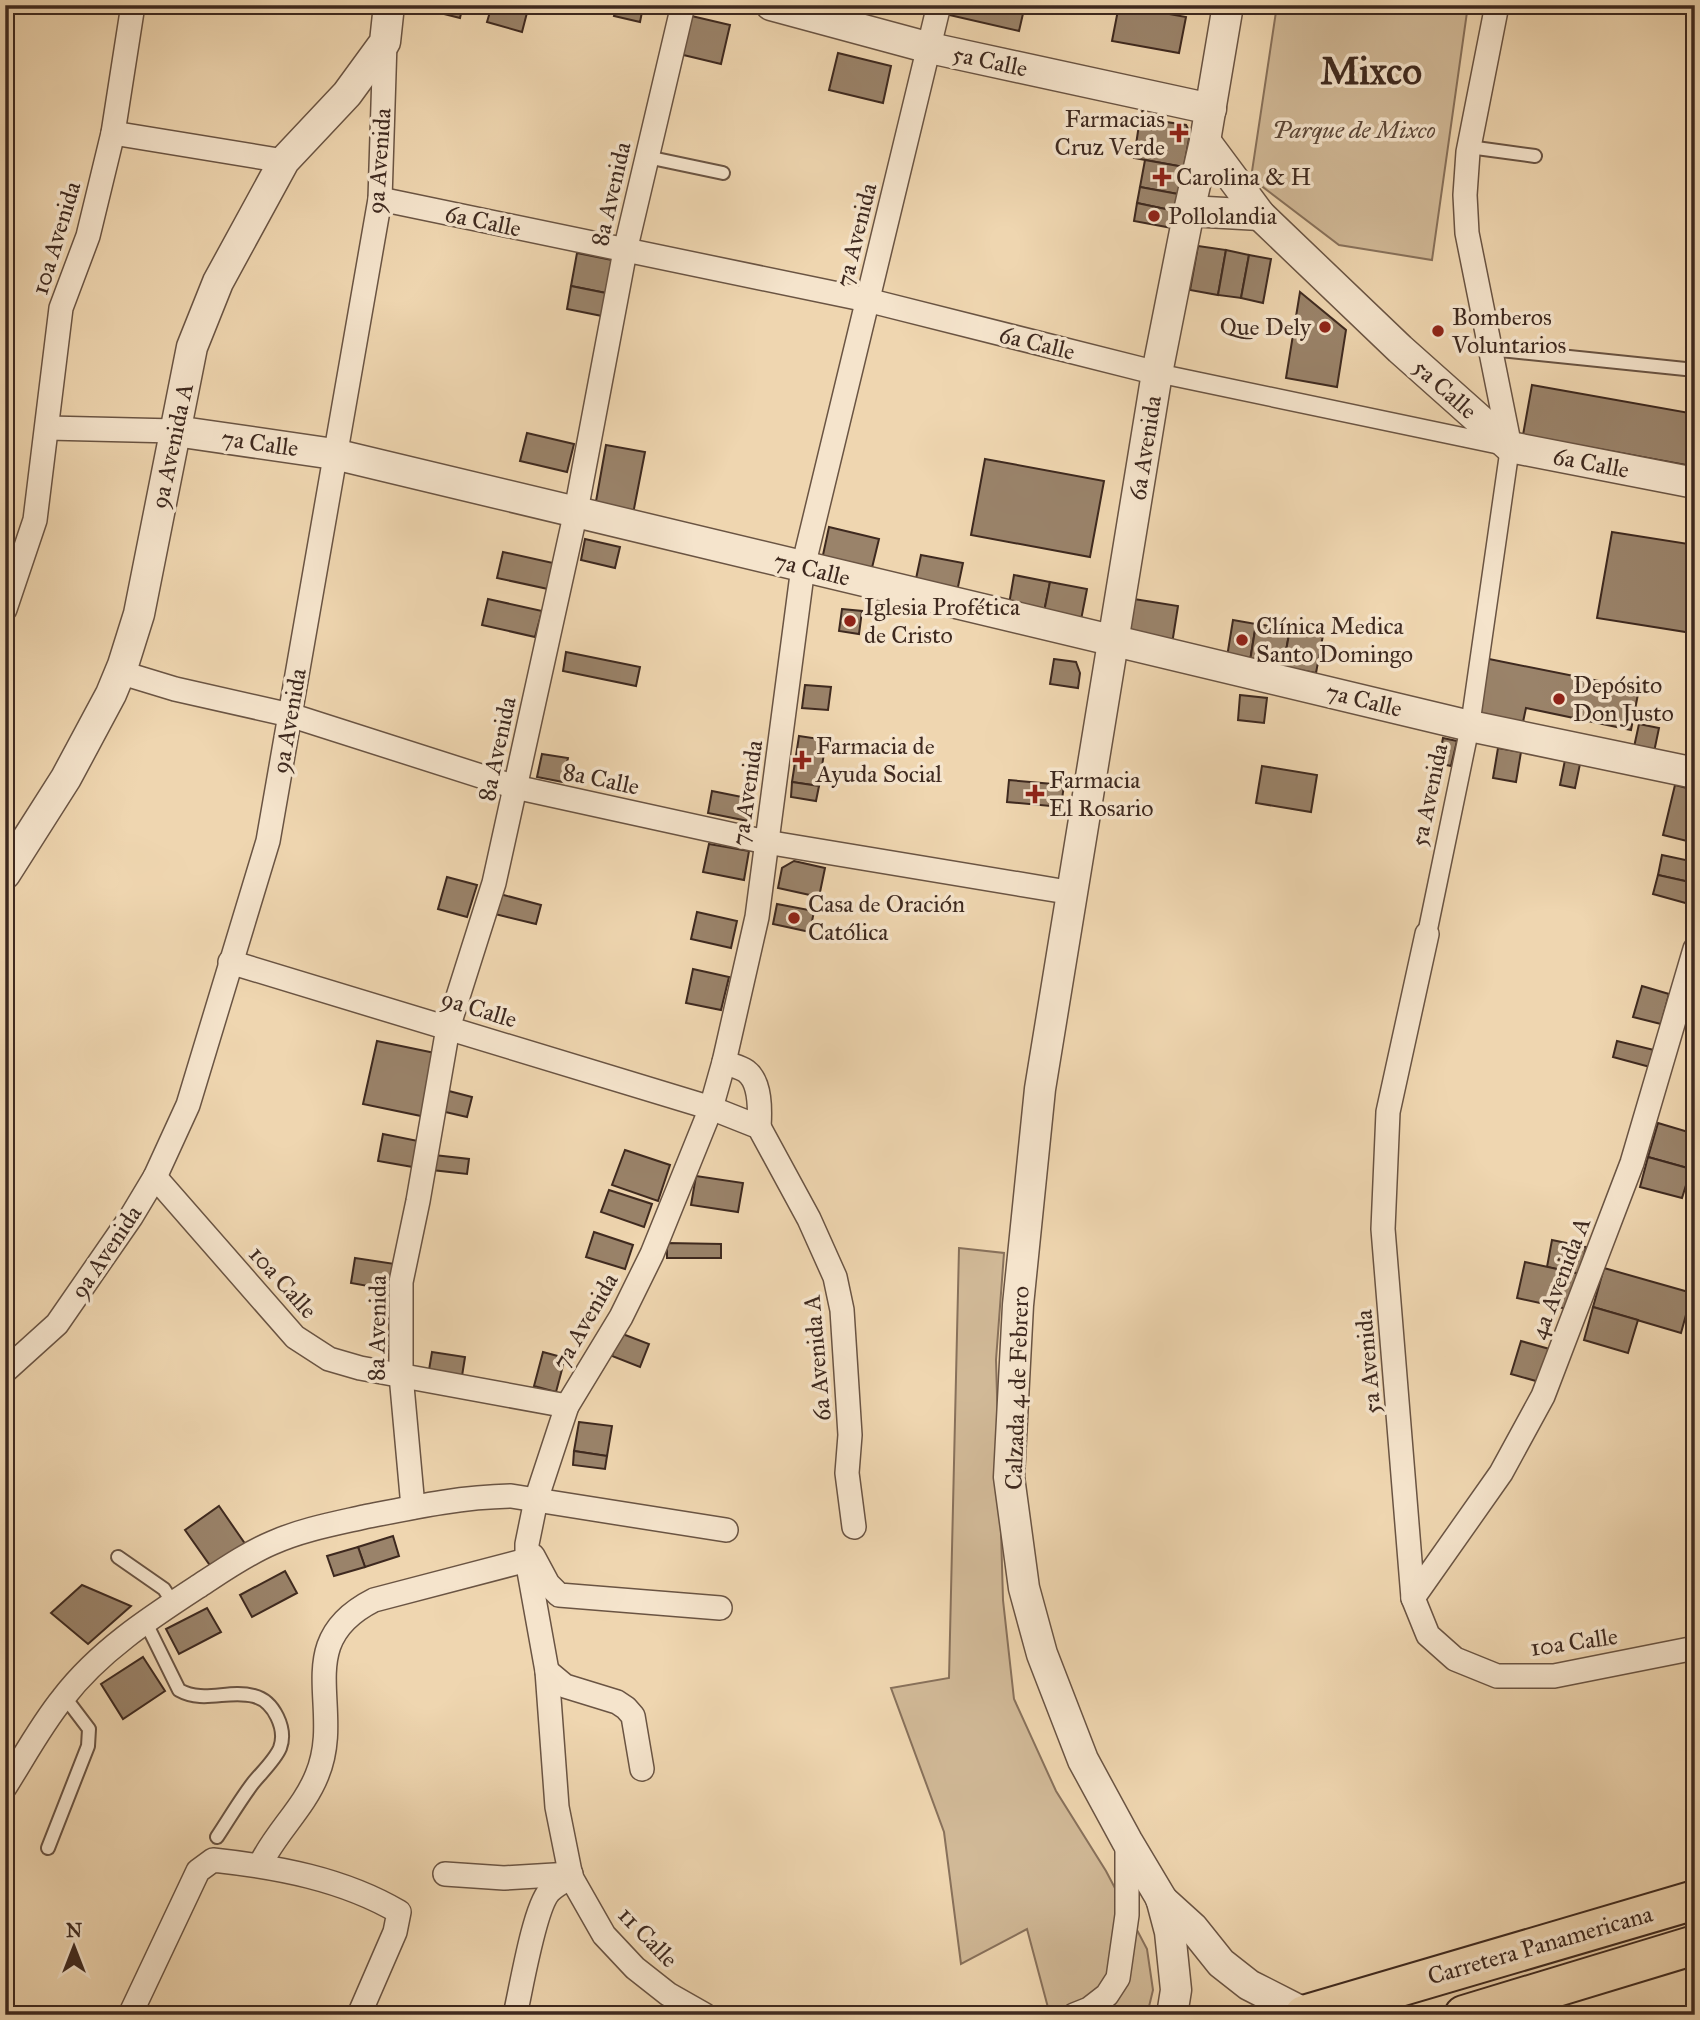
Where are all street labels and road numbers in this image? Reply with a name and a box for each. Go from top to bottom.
street label: 5a Calle [950,38,1030,84]
street label: 9a Avenida [360,106,398,215]
street label: 8a Avenida [584,138,638,249]
street label: 10a Avenida [25,177,88,298]
street label: 7a Avenida [829,179,884,290]
street label: 6a Calle [442,198,524,244]
street label: 6a Calle [996,319,1078,367]
street label: 5a Calle [1407,352,1483,426]
street label: 9a Avenida A [144,380,200,512]
street label: 6a Avenida [1122,393,1168,503]
street label: 7a Calle [220,423,300,463]
street label: 6a Calle [1550,441,1632,485]
street label: 7a Calle [771,545,853,593]
street label: 9a Avenida [265,665,313,776]
street label: 7a Calle [1323,676,1405,724]
street label: 8a Avenida [471,693,523,804]
street label: 7a Avenida [725,737,769,848]
street label: 5a Avenida [1403,740,1455,849]
street label: 8a Calle [560,756,642,802]
street label: 9a Calle [438,983,520,1035]
street label: 9a Avenida [64,1199,149,1304]
street label: 4a Avenida A [1523,1213,1597,1343]
street label: 10a Calle [242,1239,324,1325]
street label: 7a Avenida [545,1267,625,1374]
street label: 8a Avenida [361,1274,393,1381]
street label: Calzada 4 de Febrero [998,1286,1036,1490]
street label: 6a Avenida A [797,1293,837,1423]
street label: 5a Avenida [1348,1308,1387,1415]
street label: 10a Calle [1528,1621,1620,1663]
street label: Carretera Panamericana [1424,1898,1657,1991]
street label: 11 Calle [612,1900,684,1974]

